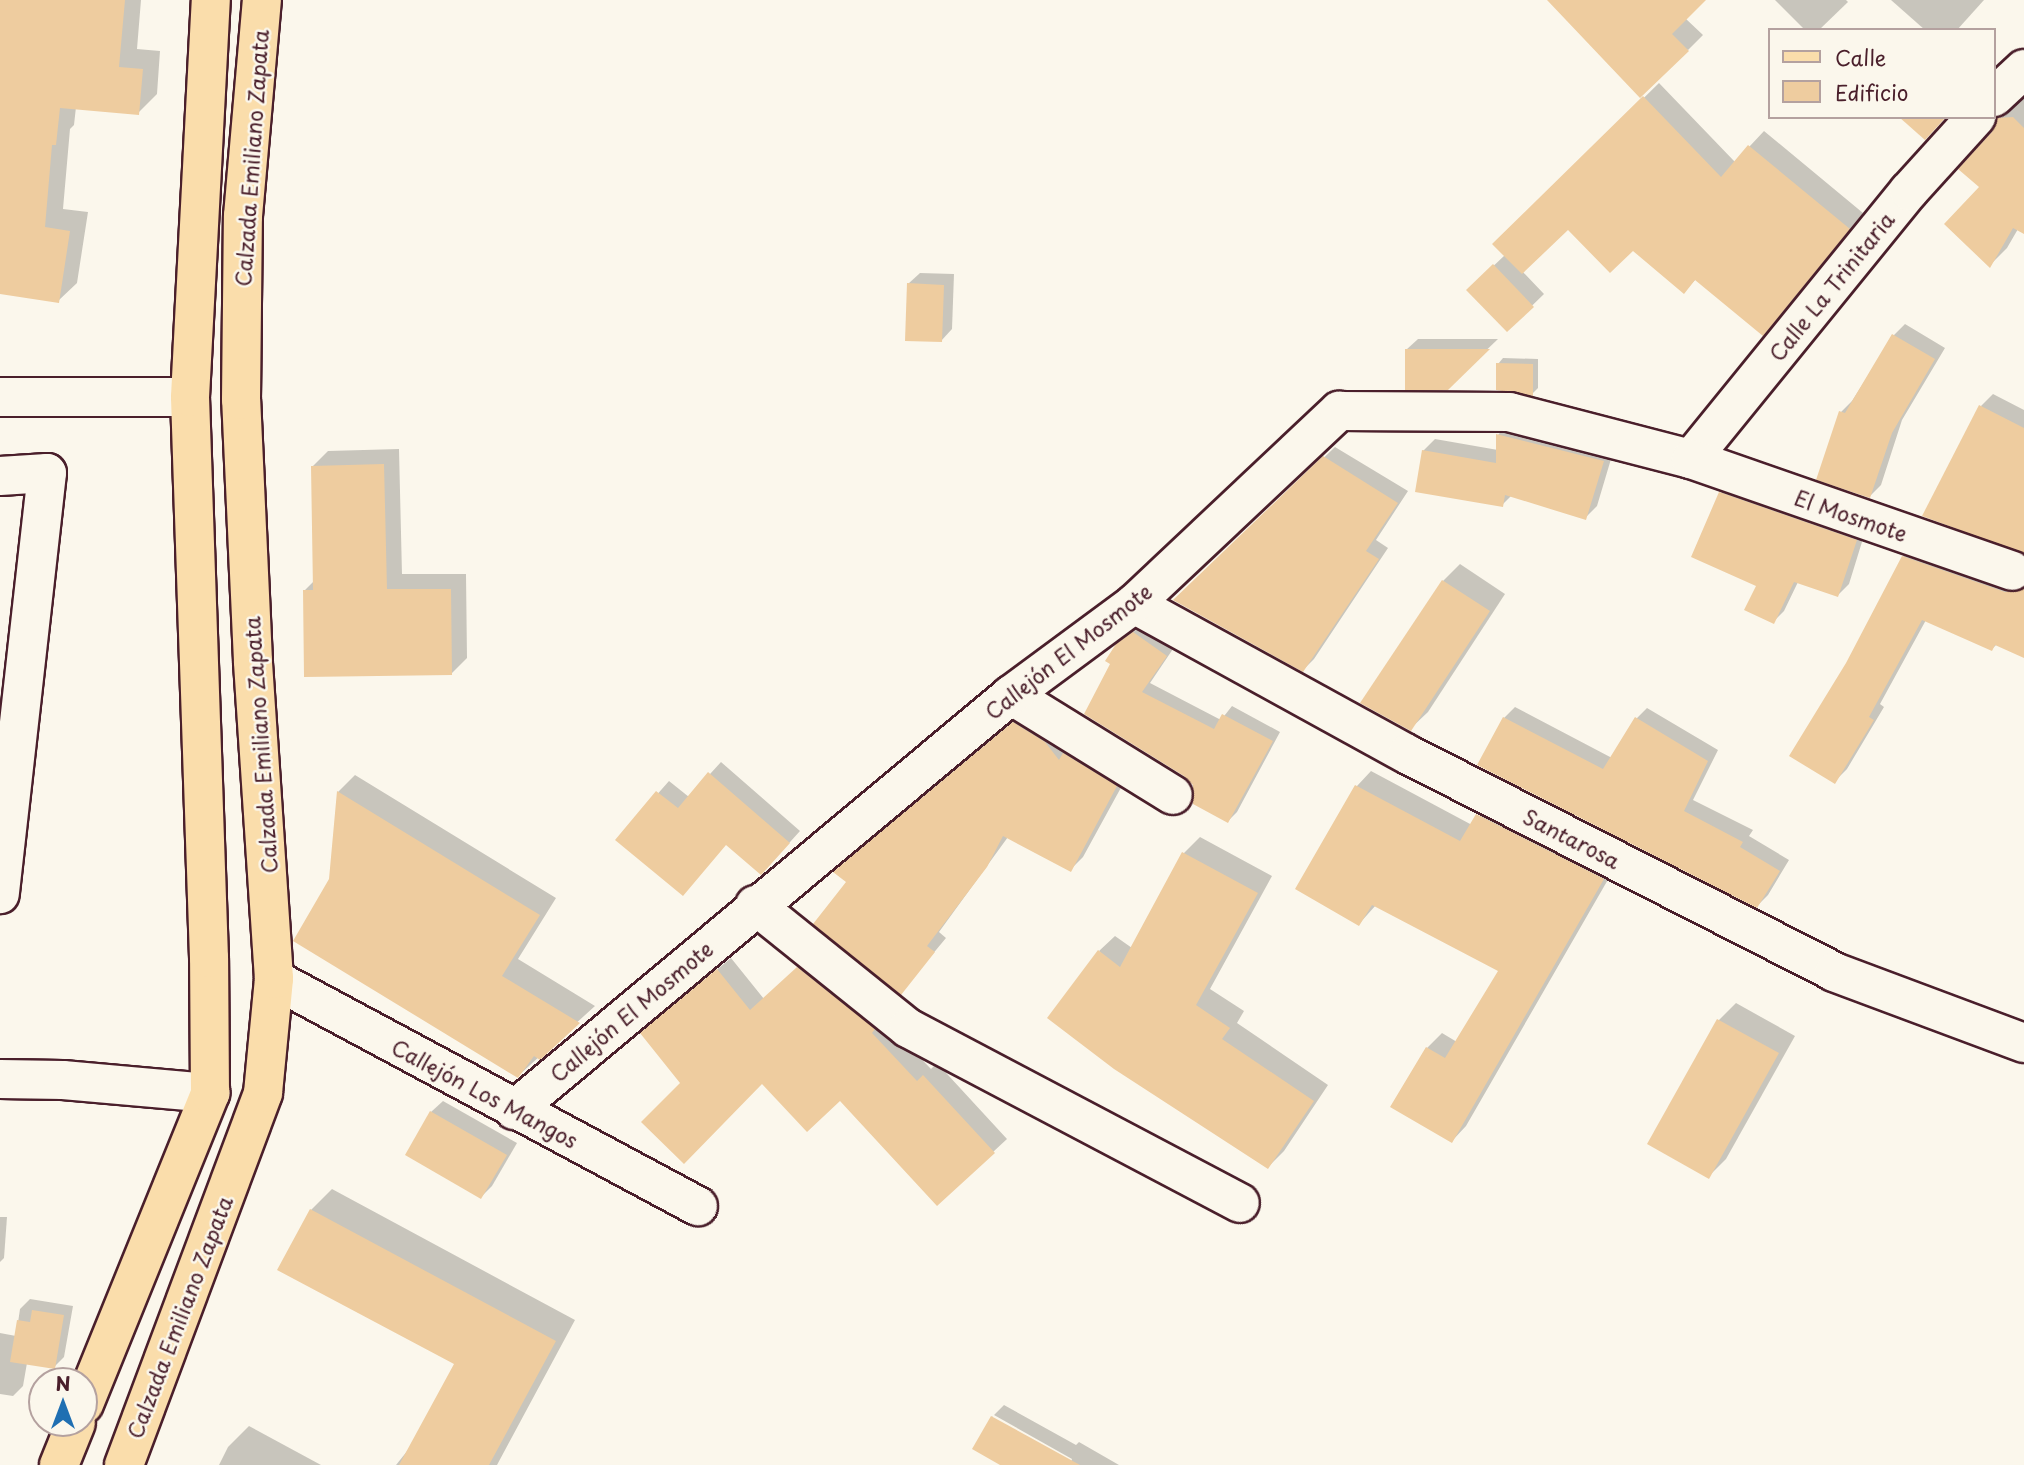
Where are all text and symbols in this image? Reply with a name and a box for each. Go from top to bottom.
legend [1769,28,1996,119]
street label: Calzada Emiliano Zapata [229,29,273,287]
text: Calle [1835,41,1886,73]
text: Edificio [1835,76,1908,108]
street label: Calle La Trinitaria [1763,206,1899,366]
street label: El Mosmote [1791,484,1911,546]
street label: Callejón El Mosmote [980,578,1156,724]
street label: Calzada Emiliano Zapata [238,616,282,874]
street label: Santarosa [1519,803,1625,873]
street label: Callejón El Mosmote [545,936,717,1086]
street label: Callejón Los Mangos [388,1033,582,1153]
street label: Calzada Emiliano Zapata [121,1193,237,1441]
north arrow [28,1367,98,1437]
text: N [55,1369,71,1397]

